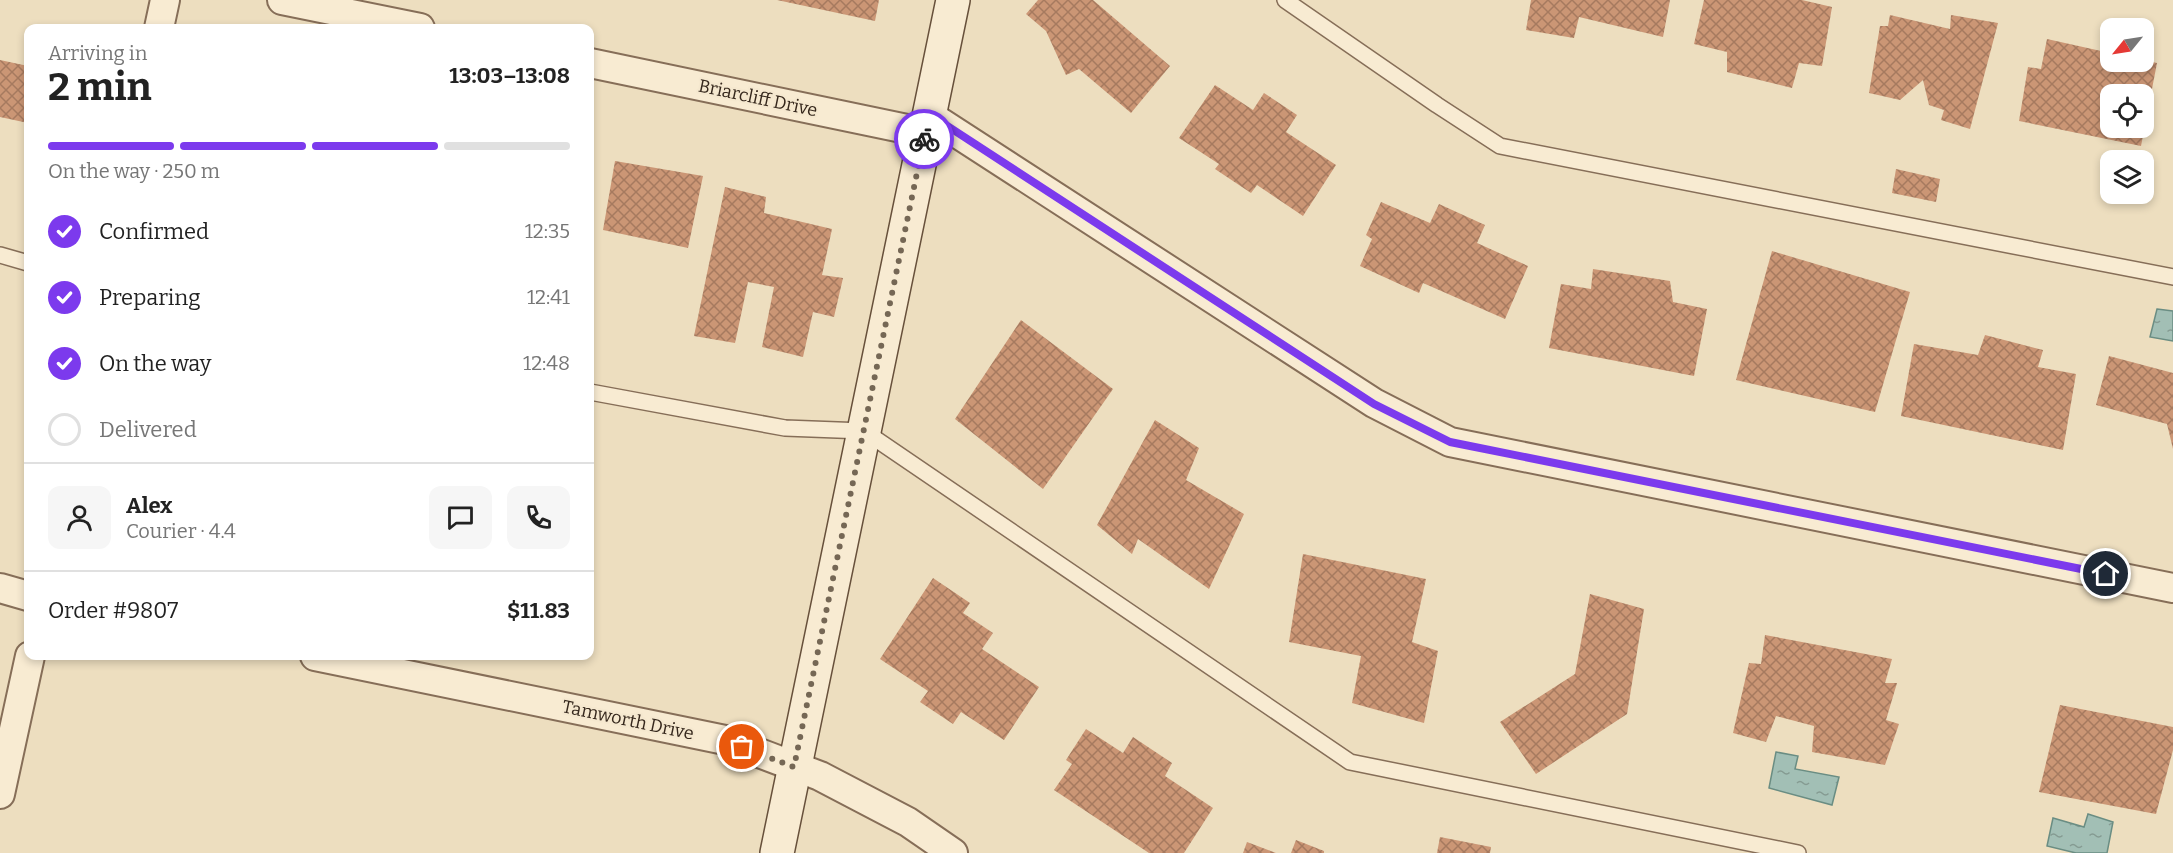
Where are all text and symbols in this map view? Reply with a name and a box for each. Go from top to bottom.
north arrow [2100,18,2154,72]
map controls [2100,18,2154,204]
text: Arriving in [48,41,147,65]
text: 13:03–13:08 [449,62,570,89]
text: 2 min [48,64,152,110]
street label: Briarcliff Drive [696,75,820,121]
button: locate [2100,84,2154,138]
courier [894,109,954,169]
icon: bike [908,123,941,156]
button: layers [2100,150,2154,204]
text: On the way · 250 m [48,159,220,183]
icon: check [48,215,81,248]
text: Confirmed [99,218,209,245]
text: 12:35 [525,219,570,243]
icon: check [48,281,81,314]
text: Preparing [99,284,201,311]
text: 12:41 [527,285,570,309]
icon: check [48,347,81,380]
text: On the way [99,350,211,377]
text: 12:48 [523,351,570,375]
text: Delivered [99,416,197,443]
button: person [48,486,111,549]
button: chat [429,486,492,549]
button: phone [507,486,570,549]
text: Alex [126,492,172,519]
text: Courier · 4.4 [126,519,236,543]
pin [2080,548,2131,599]
icon: home [2089,557,2122,590]
text: Order #9807 [48,597,178,624]
text: $11.83 [507,597,570,624]
street label: Tamworth Drive [560,695,696,745]
pin [716,721,767,772]
icon: bag [725,730,758,763]

